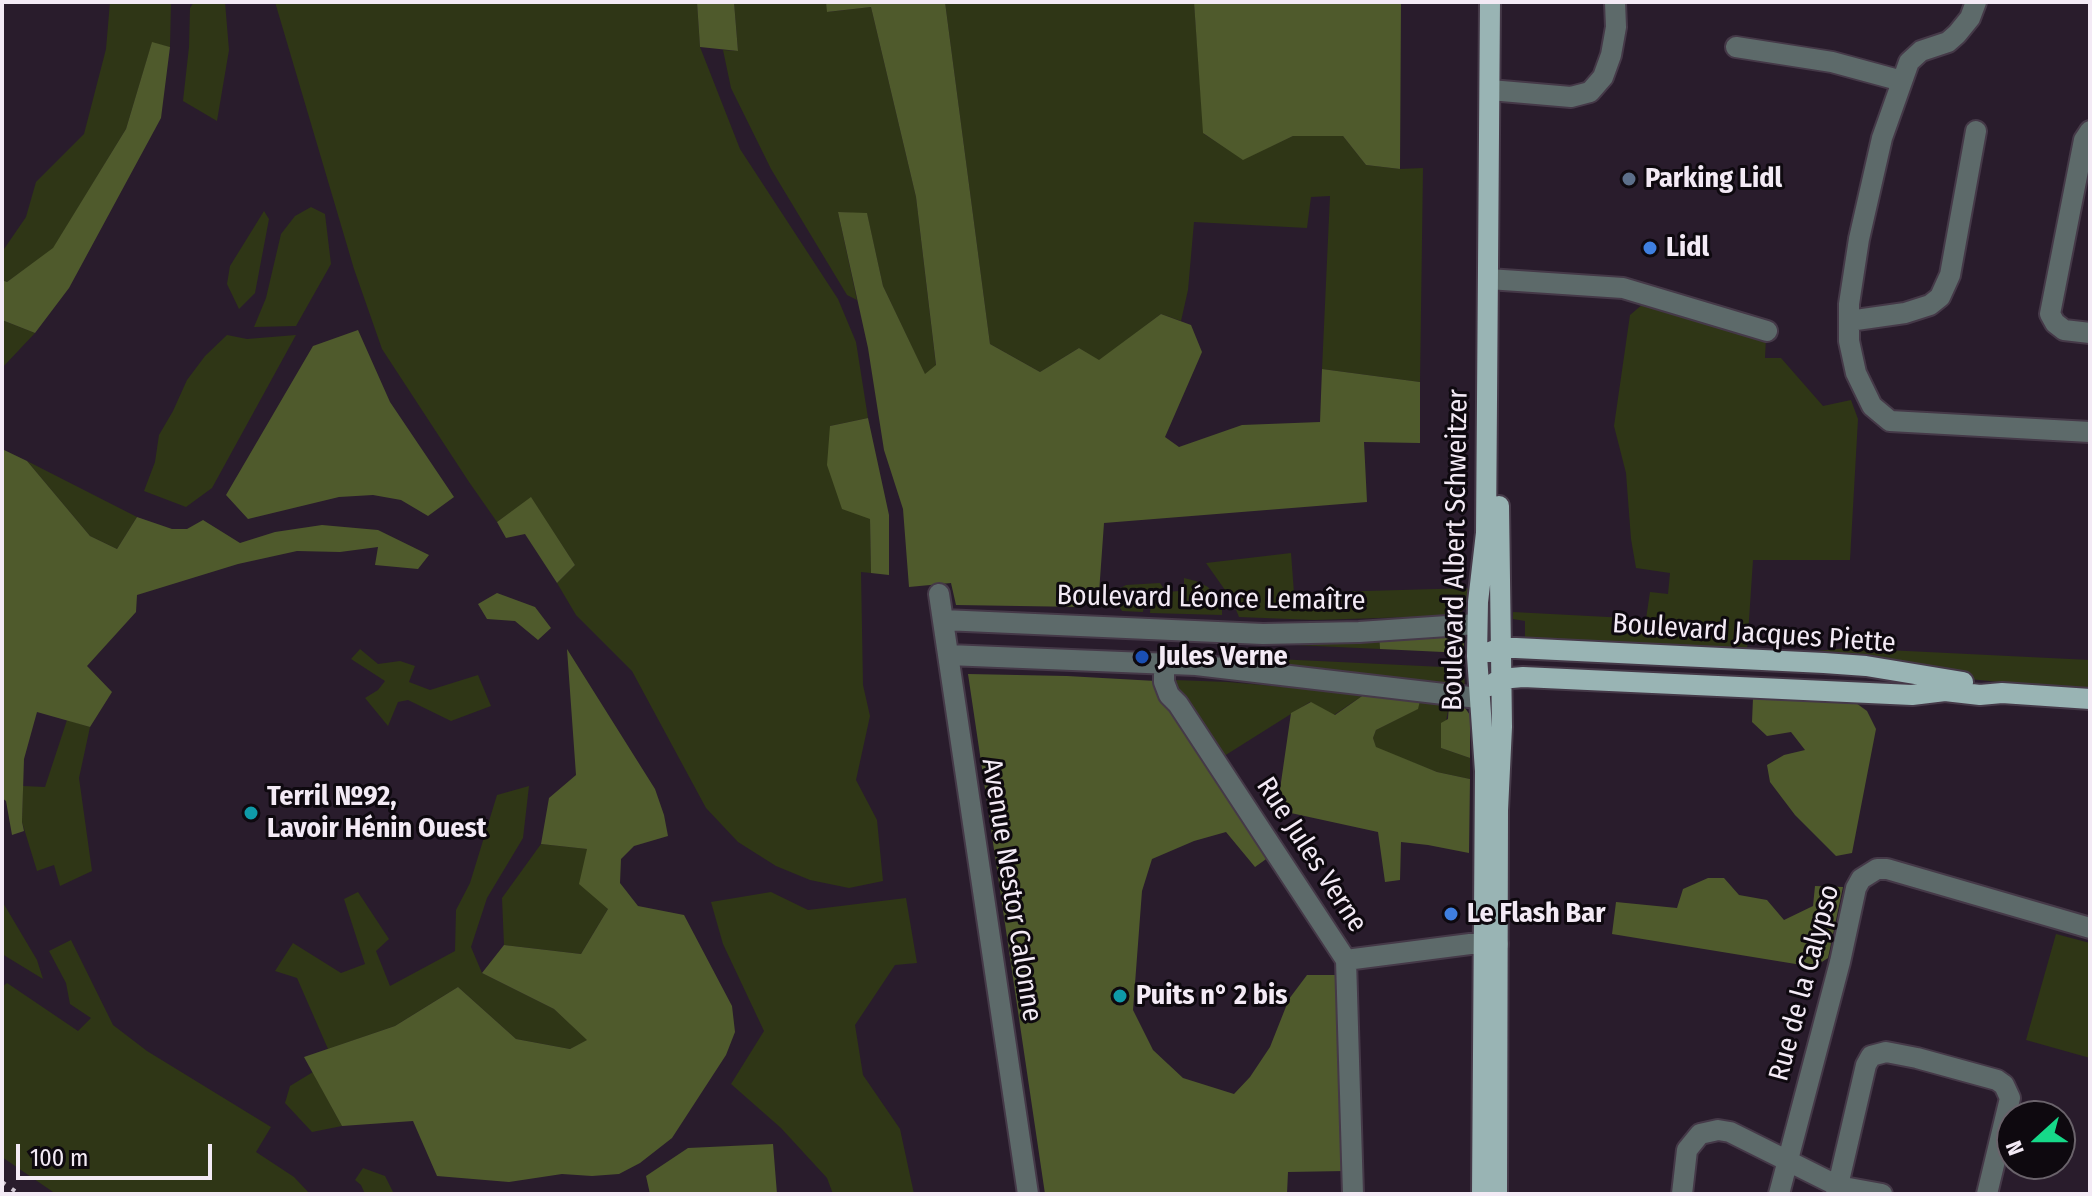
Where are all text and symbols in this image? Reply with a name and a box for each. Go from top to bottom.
place label: Parking Lidl [1645,162,1782,196]
marker: Parking Lidl [1620,170,1638,188]
place label: Lidl [1666,231,1709,265]
marker: Lidl [1641,239,1659,257]
street label: Boulevard Albert Schweitzer [1436,389,1476,711]
street label: Boulevard Léonce Lemaître [1056,580,1366,618]
street label: Boulevard Jacques Piette [1611,607,1897,661]
place label: Jules Verne [1158,640,1288,674]
marker: Jules Verne [1133,648,1151,666]
street label: Avenue Nestor Calonne [974,756,1048,1024]
street label: Rue Jules Verne [1248,771,1374,939]
place label: Terril №92, Lavoir Hénin Ouest [267,780,487,846]
marker: Terril №92, Lavoir Hénin Ouest [242,804,260,822]
street label: Rue de la Calypso [1763,881,1847,1085]
place label: Le Flash Bar [1467,897,1605,931]
marker: Le Flash Bar [1442,905,1460,923]
place label: Puits n° 2 bis [1136,979,1287,1013]
marker: Puits n° 2 bis [1111,987,1129,1005]
north arrow [1996,1100,2076,1180]
scale bar [20,1128,216,1178]
text: N [2000,1137,2030,1159]
text: 100 m [30,1144,88,1172]

